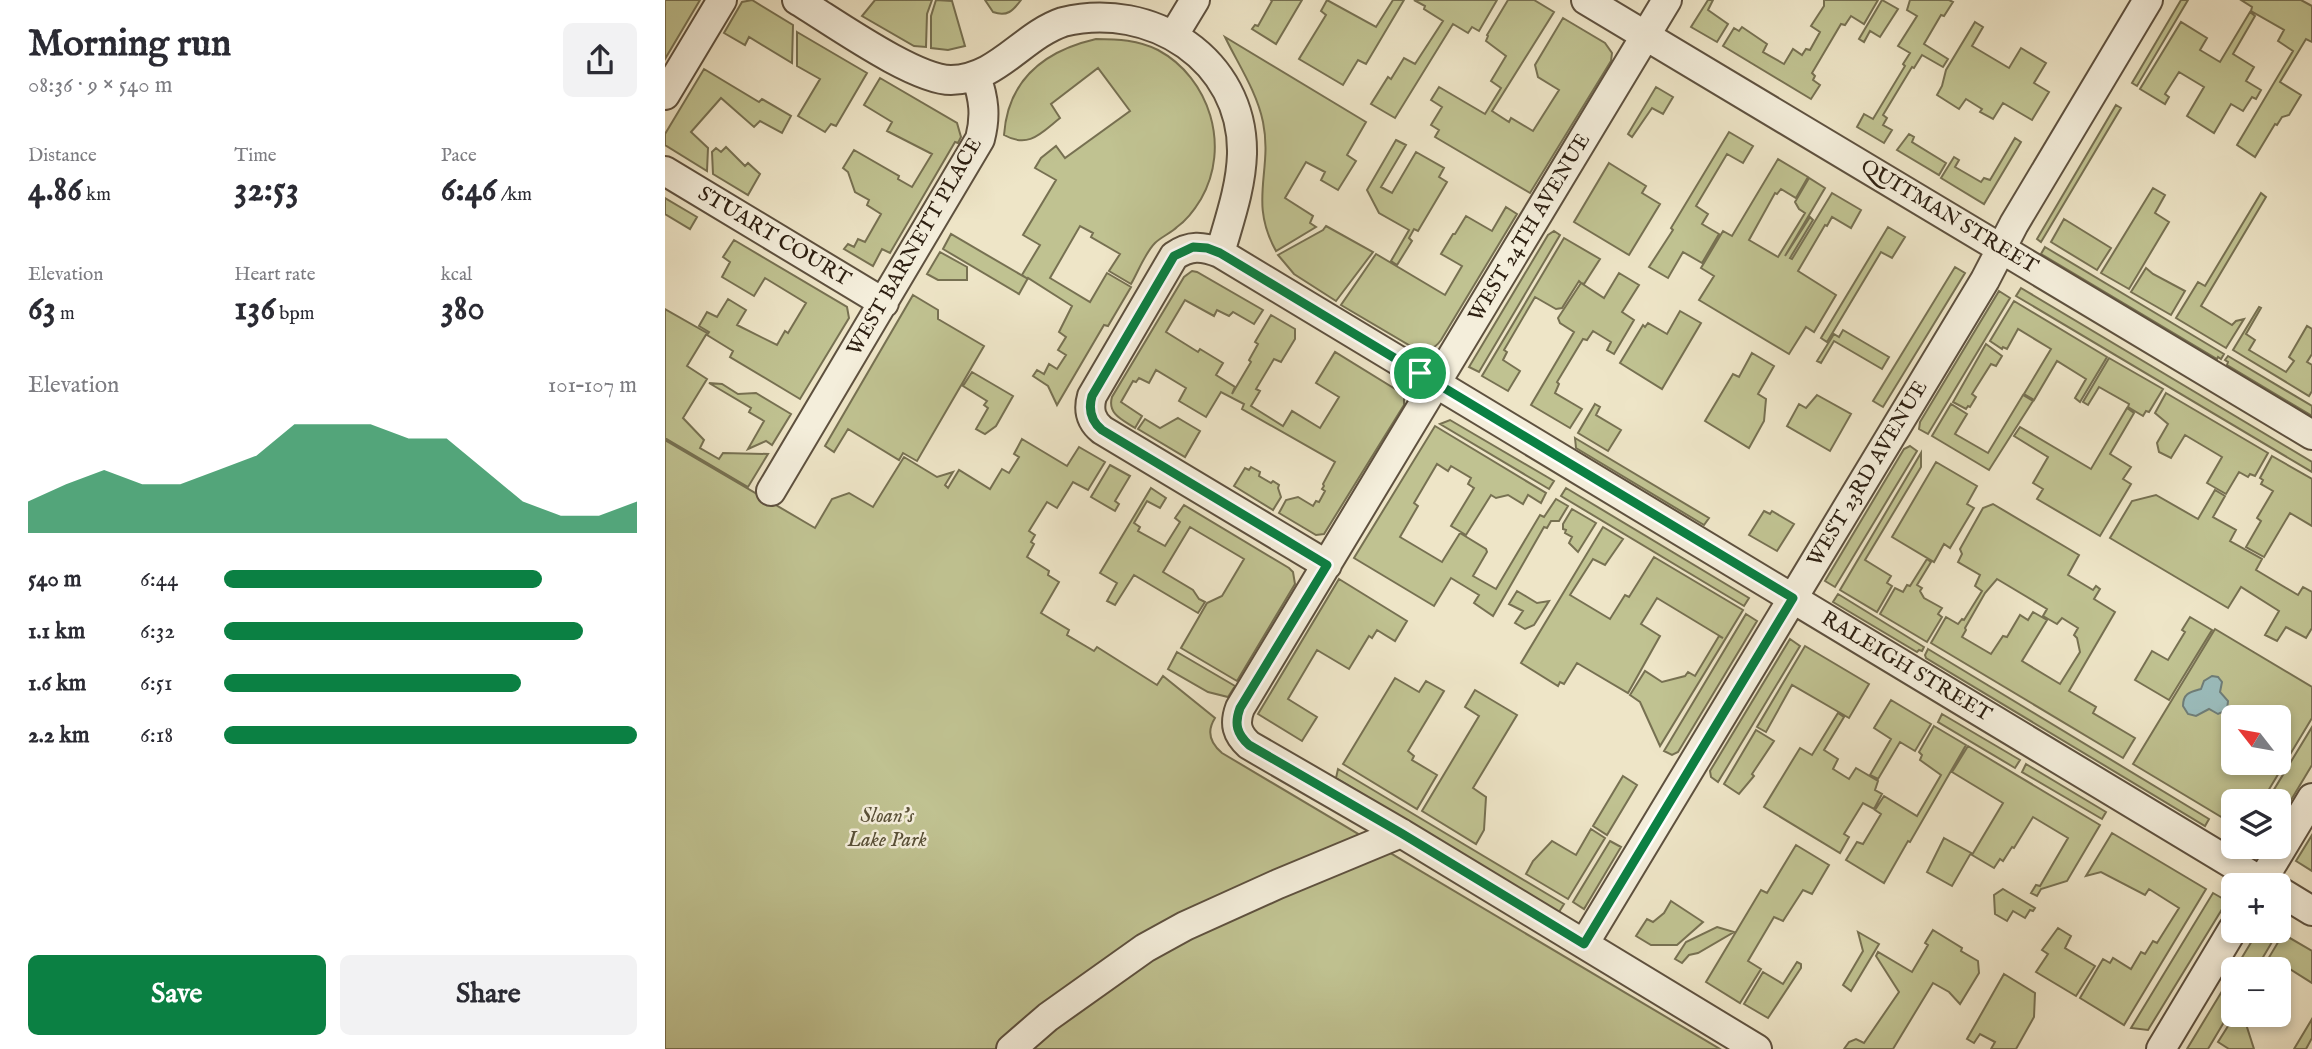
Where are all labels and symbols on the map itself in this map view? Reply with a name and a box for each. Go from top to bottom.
street label: WEST 24TH AVENUE [1463,129,1597,327]
street label: WEST BARNETT PLACE [841,133,989,361]
street label: QUITMAN STREET [1855,153,2043,281]
street label: STUART COURT [693,181,856,294]
pin [1390,343,1450,403]
street label: WEST 23RD AVENUE [1802,376,1934,572]
street label: RALEIGH STREET [1816,606,1997,729]
north arrow [2221,705,2291,775]
park label: Sloan's Lake Park [846,803,927,854]

